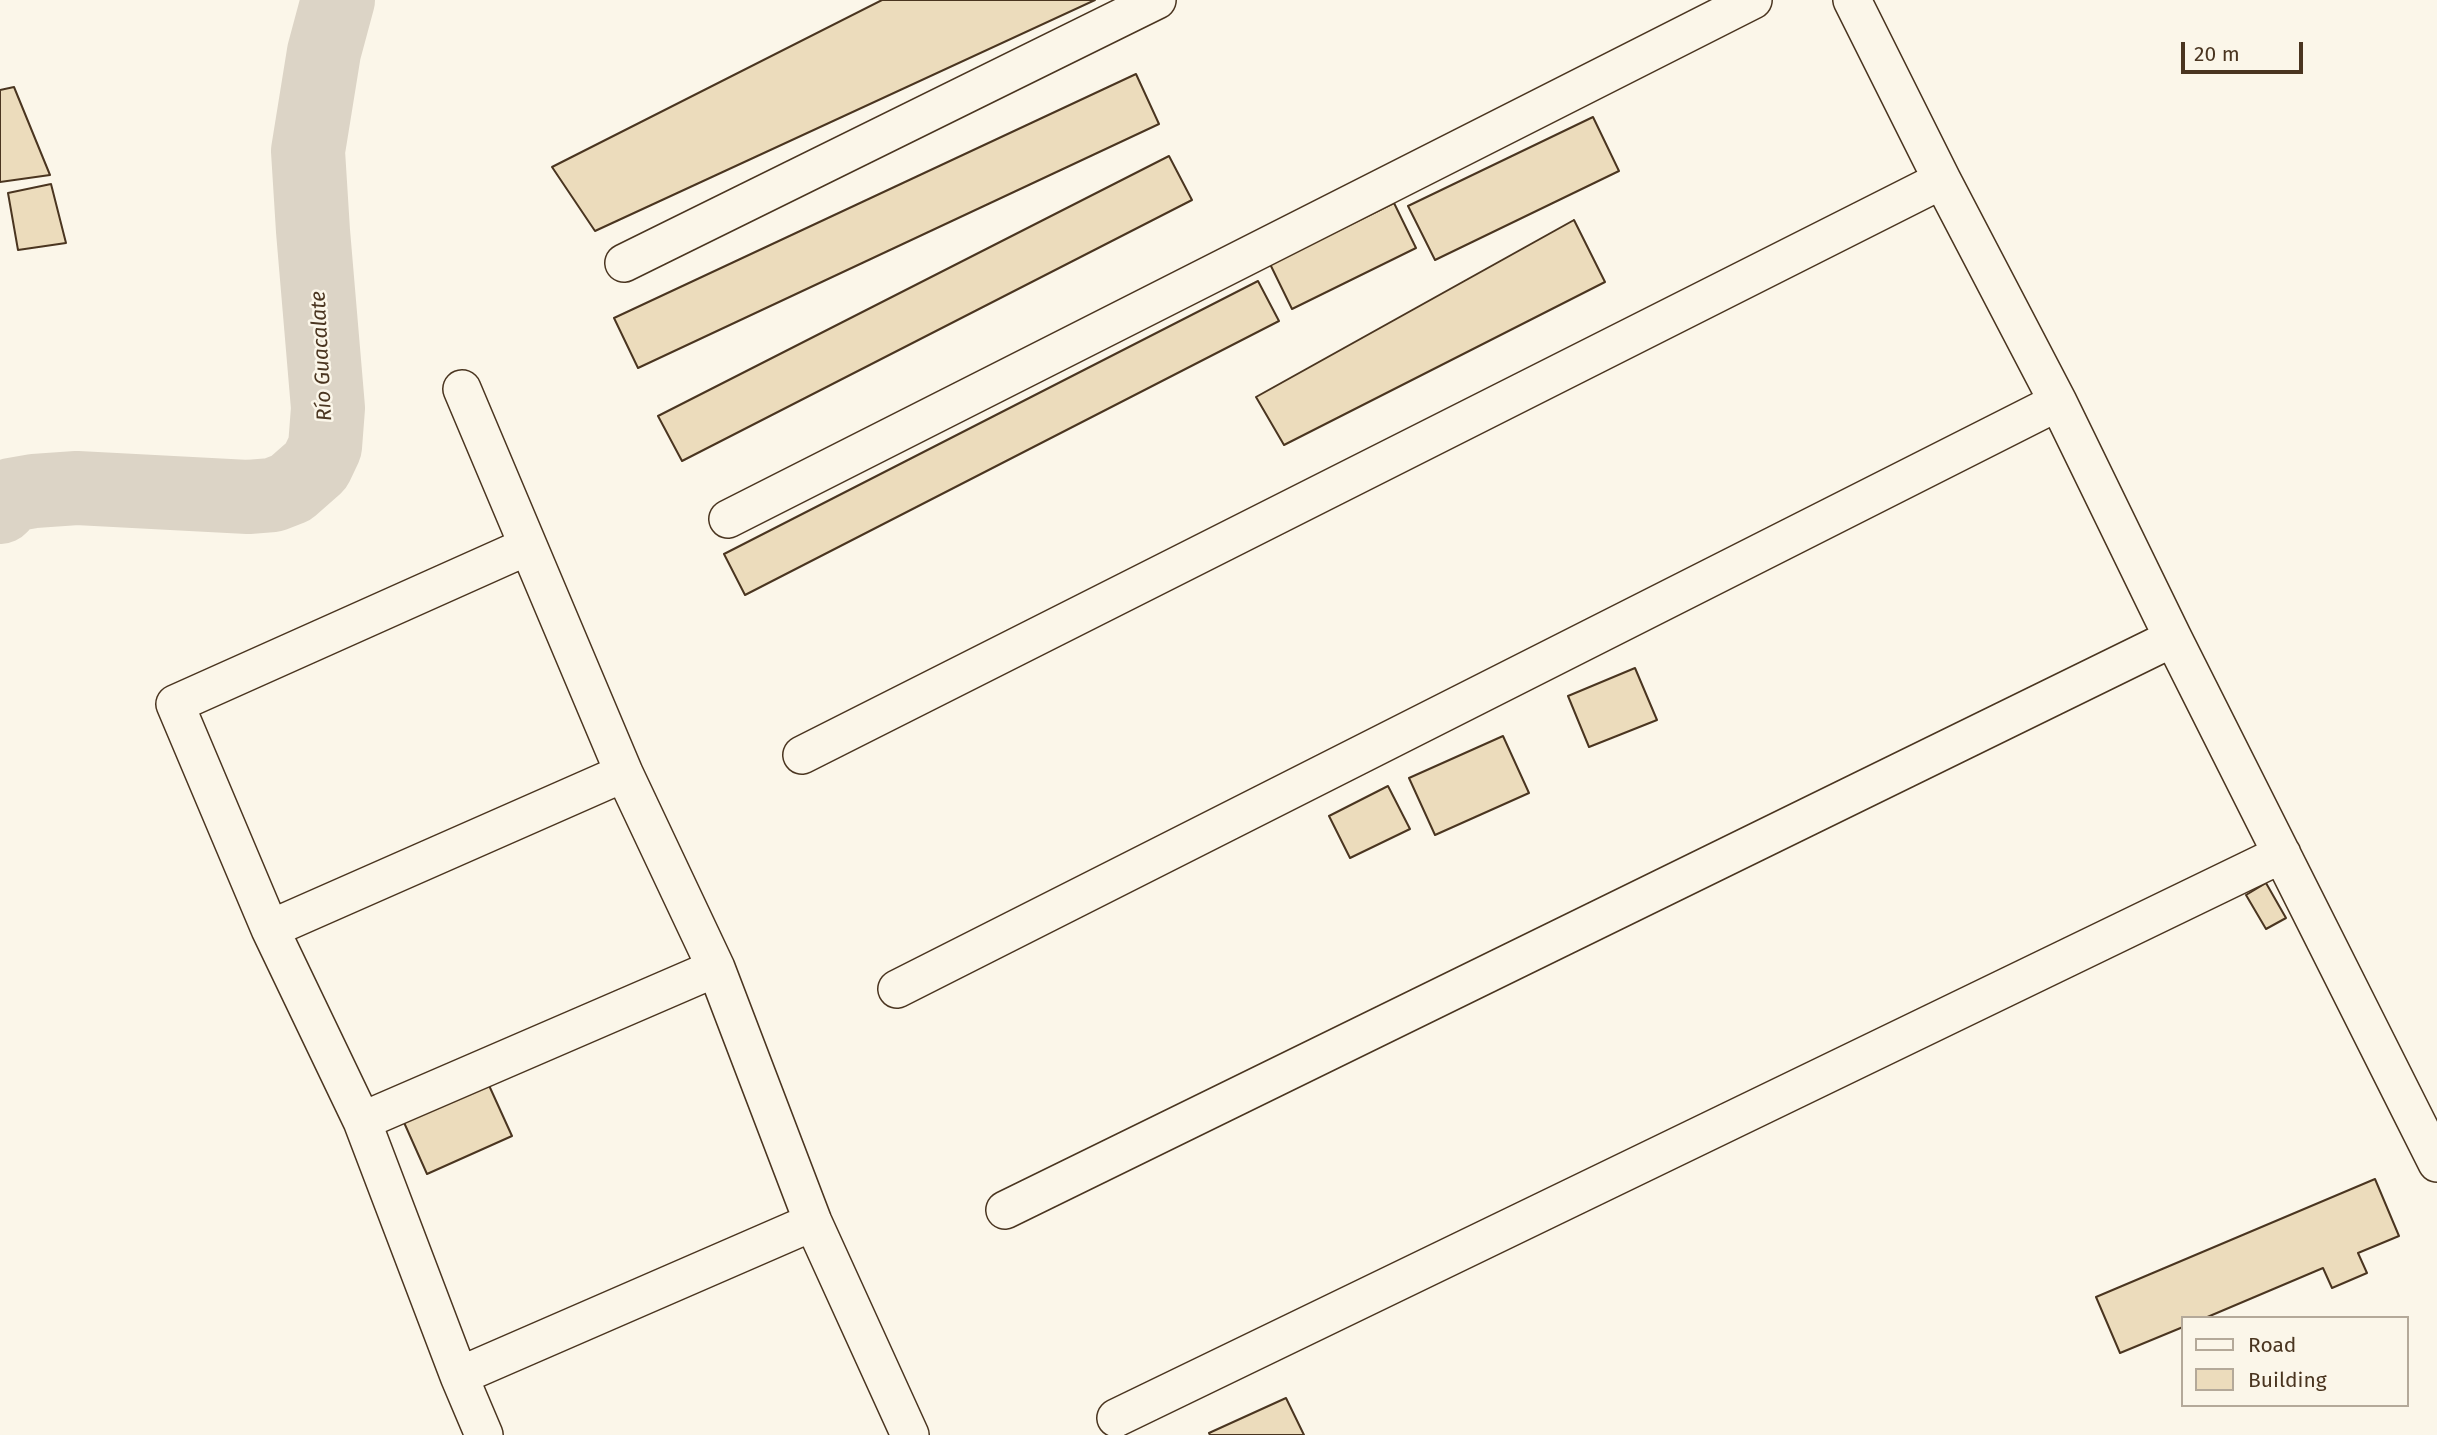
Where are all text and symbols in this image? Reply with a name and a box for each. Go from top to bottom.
scale bar [2185,28,2308,72]
text: 20 m [2194,41,2240,67]
water label: Río Guacalate [306,290,338,422]
legend [2182,1316,2409,1407]
text: Road [2248,1332,2296,1358]
text: Building [2248,1367,2327,1393]

